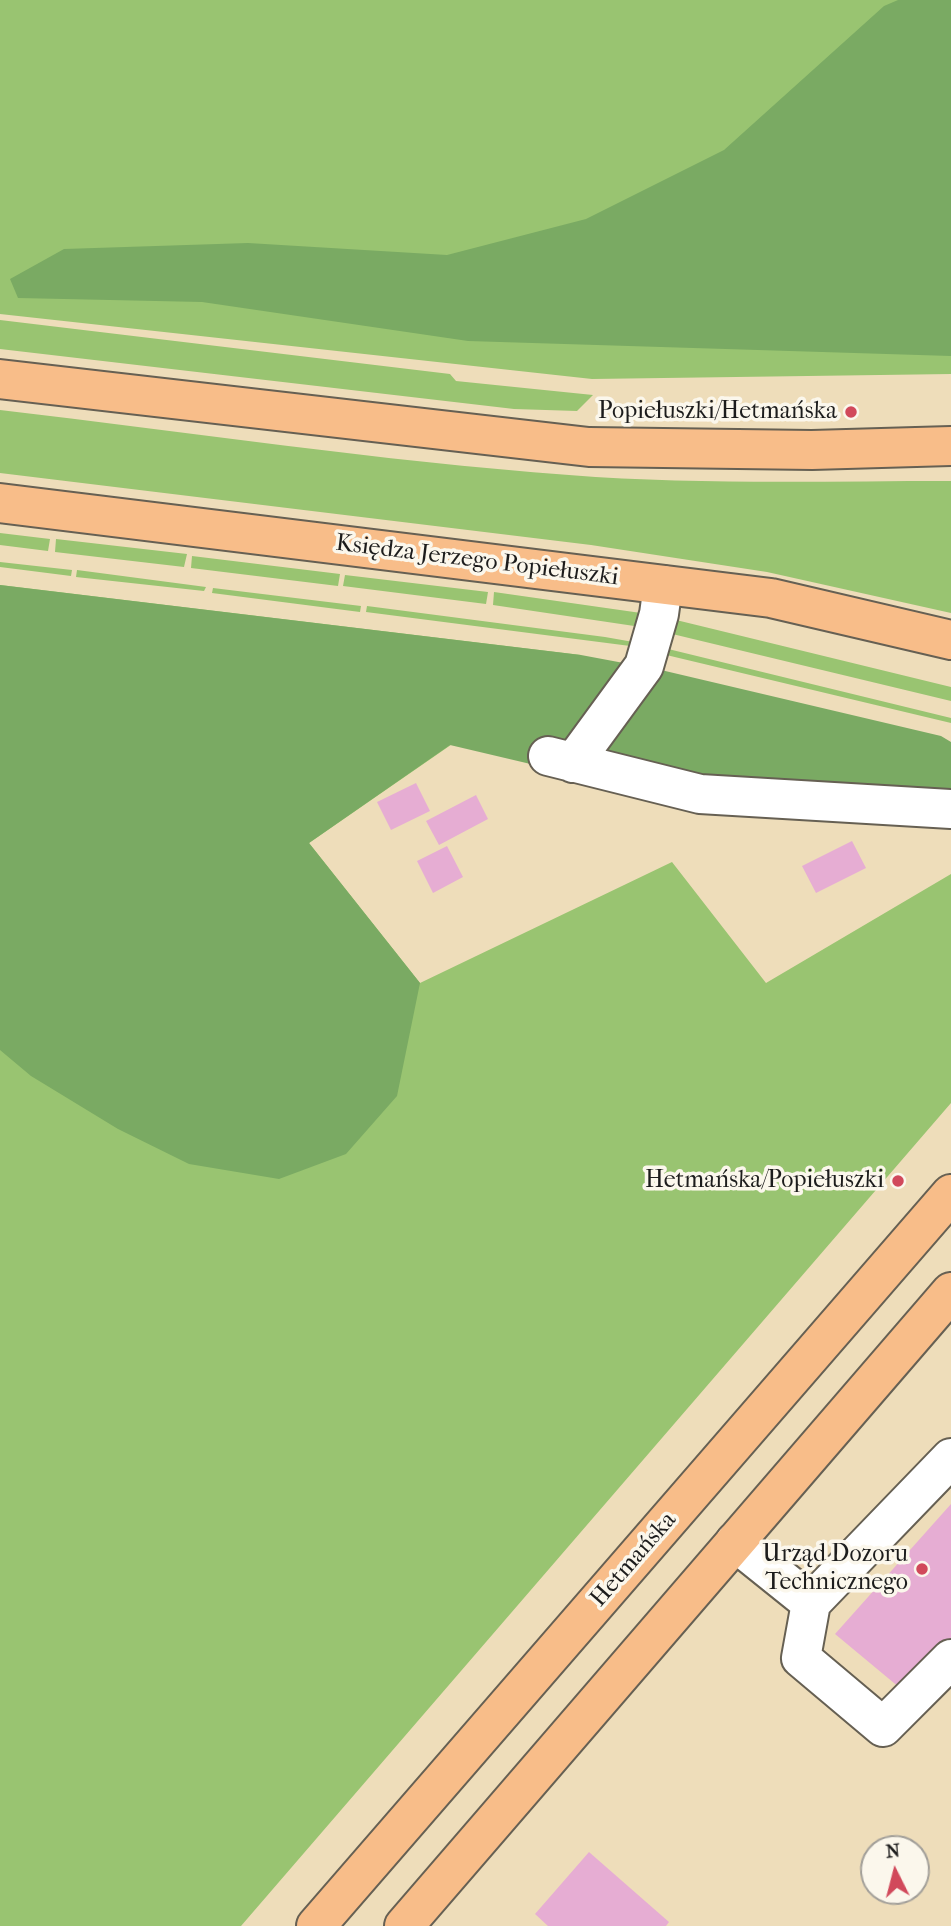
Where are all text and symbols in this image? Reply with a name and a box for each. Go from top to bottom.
place label: Popiełuszki/Hetmańska [598,398,837,426]
marker: Popiełuszki/Hetmańska [843,404,859,420]
street label: Księdza Jerzego Popiełuszki [334,529,620,593]
place label: Hetmańska/Popiełuszki [645,1167,884,1195]
marker: Hetmańska/Popiełuszki [890,1173,906,1189]
street label: Hetmańska [585,1507,683,1613]
place label: Urząd Dozoru Technicznego [762,1541,908,1597]
marker: Urząd Dozoru Technicznego [914,1561,930,1577]
north arrow [860,1835,930,1905]
text: N [885,1839,901,1863]

